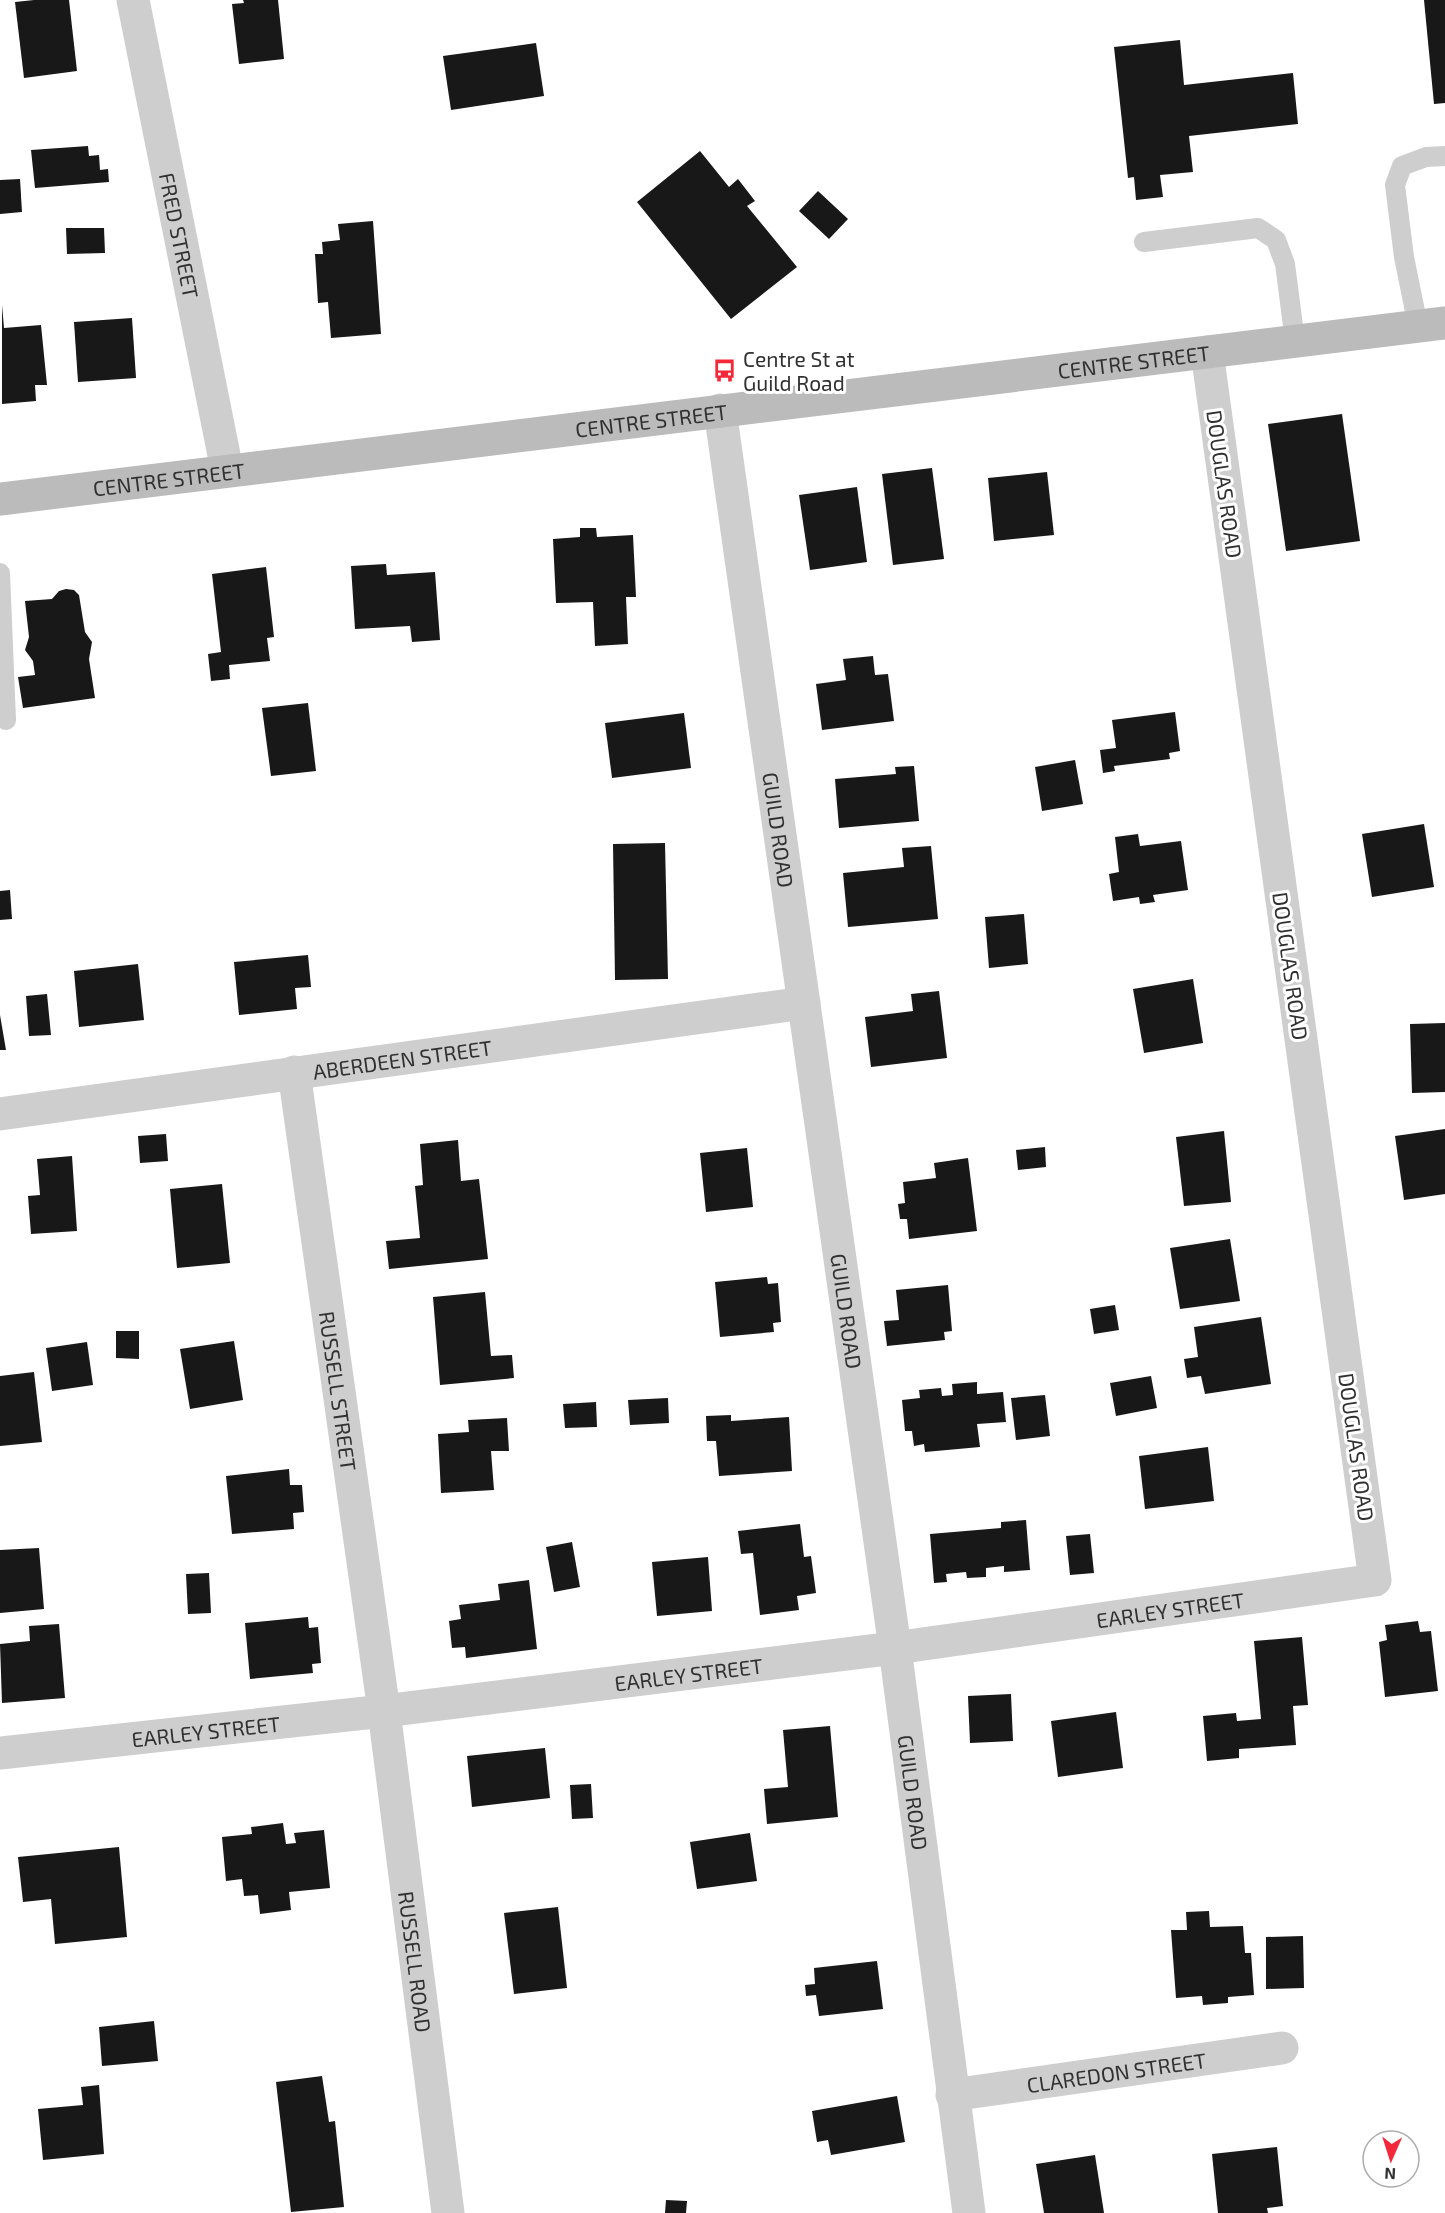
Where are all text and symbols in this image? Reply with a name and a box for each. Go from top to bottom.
street label: FRED STREET [155,170,205,300]
street label: CENTRE STREET [1056,339,1211,383]
place label: Centre St at Guild Road [743,346,854,395]
bus stop icon: Centre St at Guild Road [712,357,738,383]
street label: CENTRE STREET [574,398,729,441]
street label: DOUGLAS ROAD [1202,408,1248,560]
street label: CENTRE STREET [91,457,246,500]
street label: GUILD ROAD [759,771,800,889]
street label: DOUGLAS ROAD [1268,890,1314,1042]
street label: ABERDEEN STREET [311,1034,493,1083]
street label: GUILD ROAD [827,1252,868,1370]
street label: RUSSELL STREET [315,1309,363,1472]
street label: DOUGLAS ROAD [1334,1371,1380,1523]
street label: EARLEY STREET [1095,1586,1246,1632]
street label: EARLEY STREET [613,1652,764,1695]
street label: EARLEY STREET [130,1710,281,1751]
street label: GUILD ROAD [894,1733,934,1852]
street label: RUSSELL ROAD [395,1890,437,2034]
street label: CLAREDON STREET [1025,2046,1208,2097]
north arrow [1361,2129,1421,2189]
text: N [1384,2165,1396,2184]

